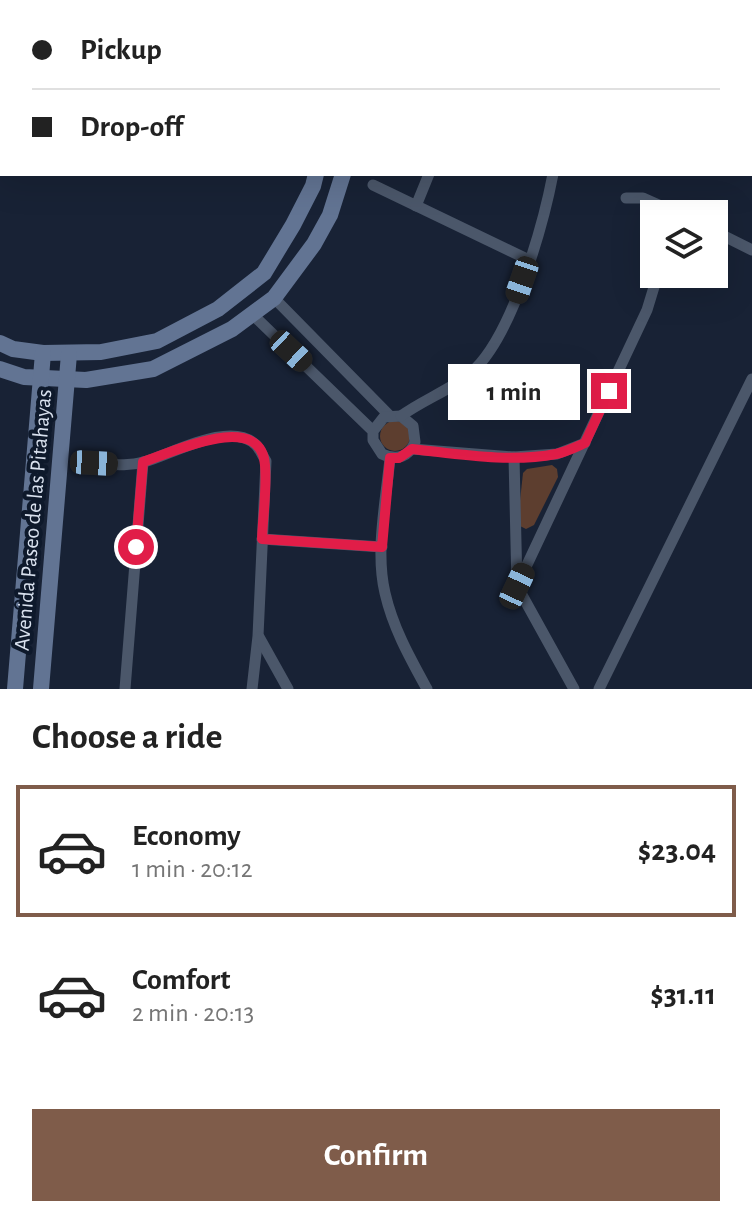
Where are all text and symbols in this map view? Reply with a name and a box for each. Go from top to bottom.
text: Pickup [80,35,162,65]
text: Drop-off [80,112,183,142]
map controls [640,200,728,288]
button: layers [640,200,728,288]
car [503,253,541,307]
car [265,326,317,376]
callout: 1 min [449,363,581,419]
route end [591,373,627,409]
text: 1 min [487,379,541,405]
street label: Avenida Paseo de las Pitahayas [11,388,55,652]
car [69,450,119,476]
route start [118,529,154,565]
car [496,559,538,613]
text: Choose a ride [32,719,222,755]
icon: car [36,815,108,887]
text: Economy [132,821,241,851]
text: $23.04 [638,836,716,866]
text: 1 min · 20:12 [132,856,253,882]
icon: car [36,959,108,1031]
text: Comfort [132,965,231,995]
text: $31.11 [650,980,716,1010]
text: 2 min · 20:13 [132,1000,254,1026]
button: Confirm [32,1109,720,1201]

